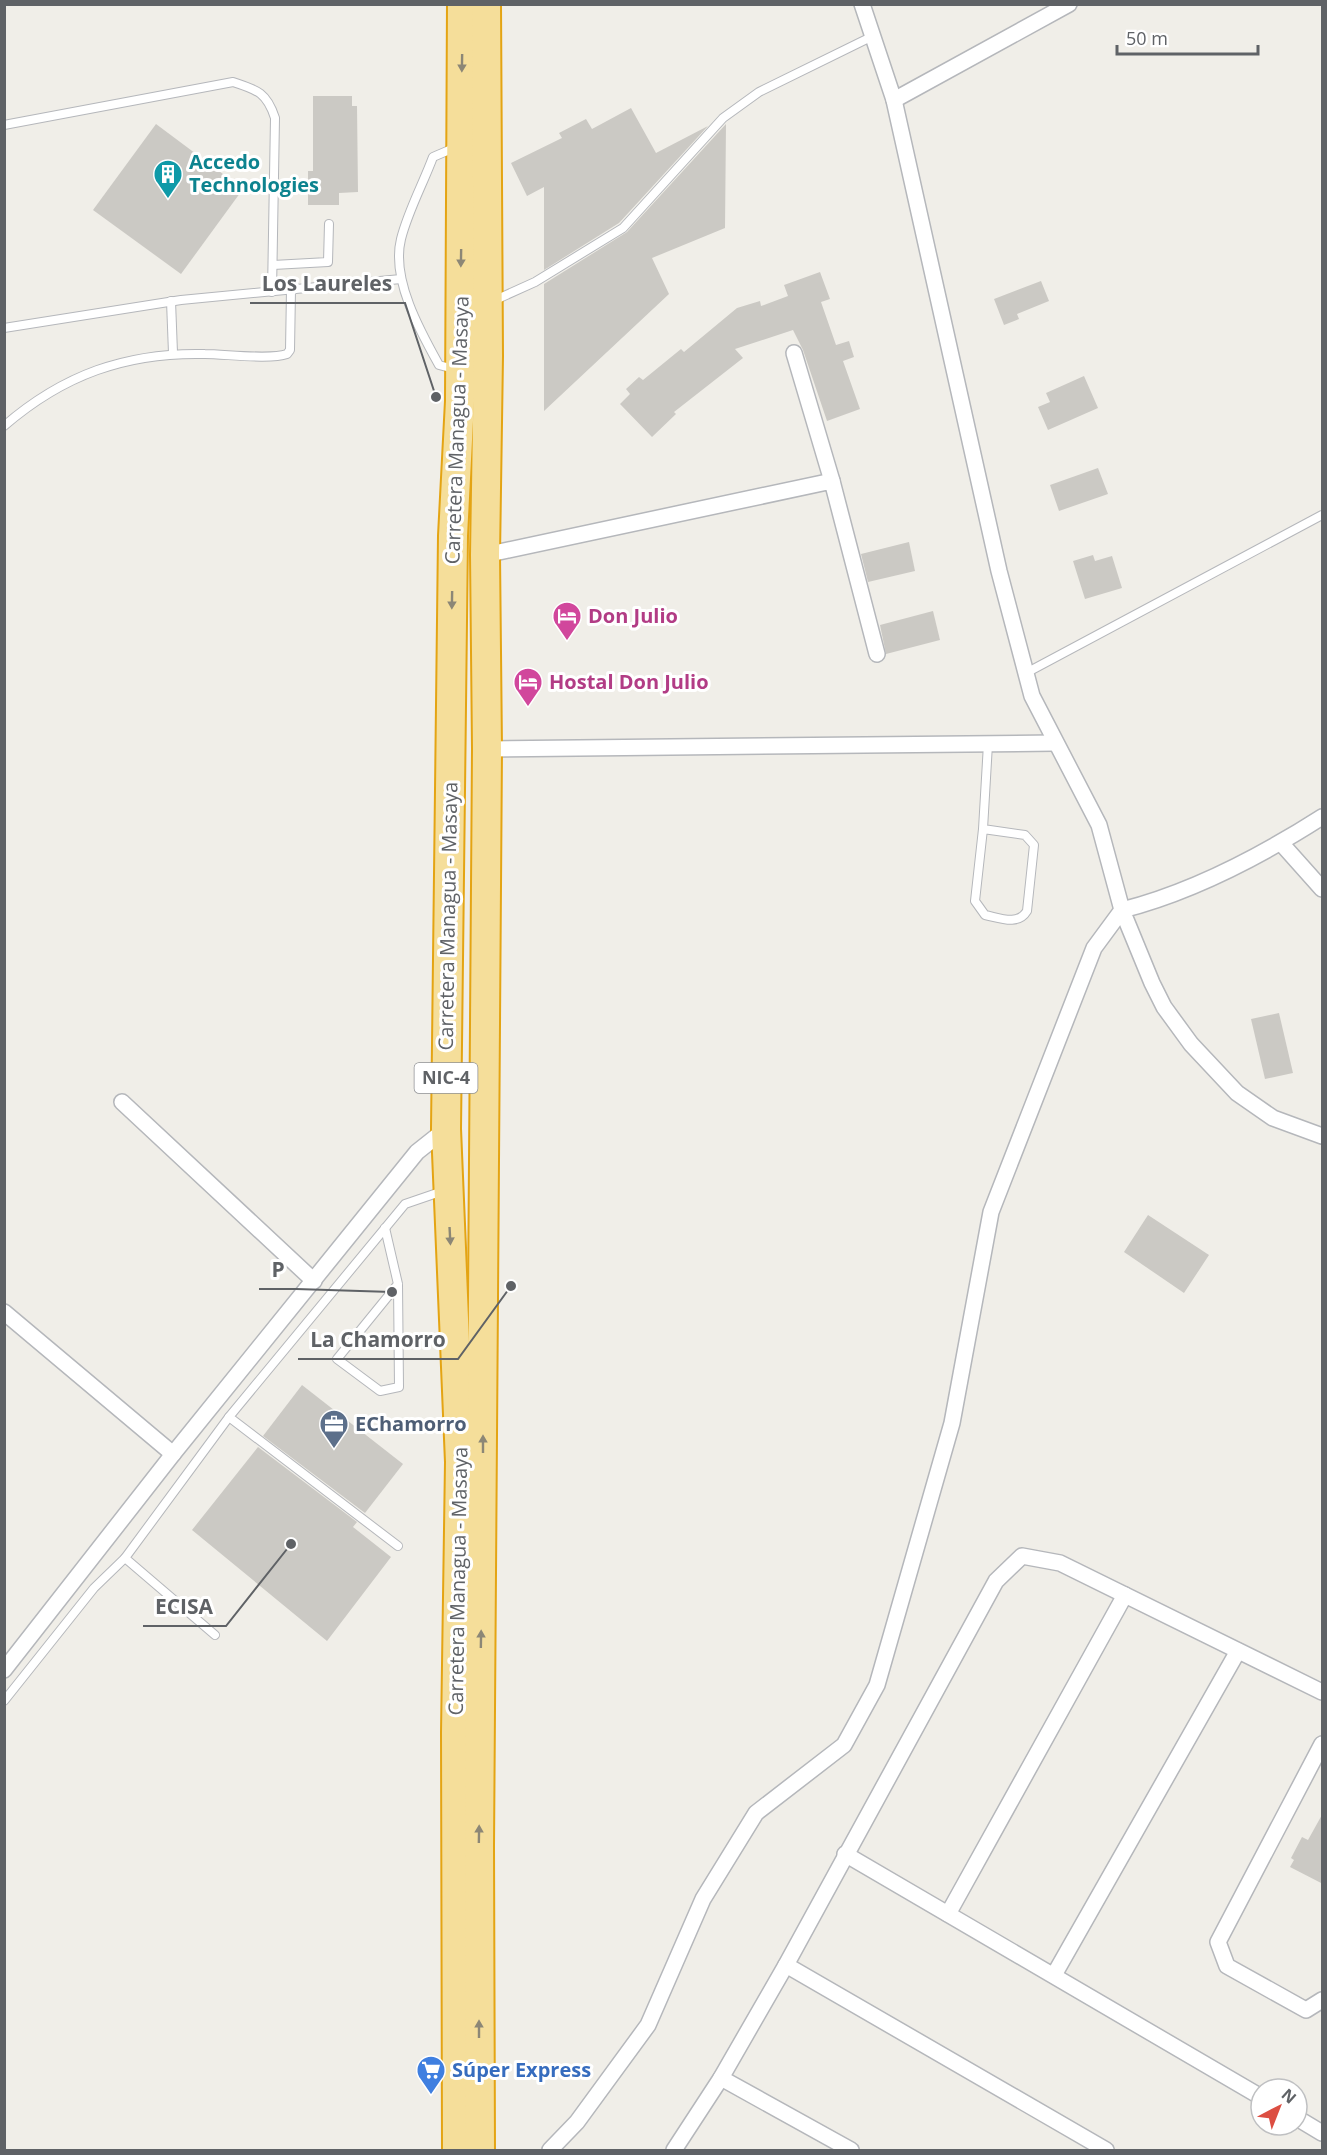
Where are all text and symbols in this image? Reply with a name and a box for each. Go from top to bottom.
scale bar [1117,18,1258,56]
text: 50 m [1126,26,1168,50]
one-way arrow [457,53,467,72]
place label: Accedo Technologies [189,148,319,198]
building icon: Accedo Technologies [152,158,184,200]
one-way arrow [456,248,466,267]
callout: Los Laureles [250,264,405,303]
text: Los Laureles [262,269,392,297]
street label: Carretera Managua - Masaya [438,295,475,565]
one-way arrow [448,590,457,609]
hotel icon: Don Julio [551,600,583,642]
place label: Don Julio [588,602,678,629]
hotel icon: Hostal Don Julio [512,666,544,708]
place label: Hostal Don Julio [549,668,709,695]
street label: Carretera Managua - Masaya [432,781,463,1050]
road number: NIC-4 [414,1063,478,1093]
one-way arrow [446,1226,455,1245]
callout: P [259,1250,296,1289]
text: P [271,1255,285,1283]
callout: La Chamorro [298,1320,458,1359]
text: La Chamorro [310,1325,446,1353]
office icon: EChamorro [318,1408,350,1450]
place label: EChamorro [355,1410,467,1437]
one-way arrow [478,1435,488,1454]
street label: Carretera Managua - Masaya [442,1446,473,1715]
callout: ECISA [143,1587,226,1626]
text: ECISA [155,1592,214,1620]
one-way arrow [476,1630,486,1649]
one-way arrow [474,1825,484,1844]
one-way arrow [474,2020,484,2039]
supermarket icon: Súper Express [415,2054,447,2096]
place label: Súper Express [452,2056,591,2083]
north arrow [1249,2077,1309,2137]
text: N [1277,2083,1301,2108]

